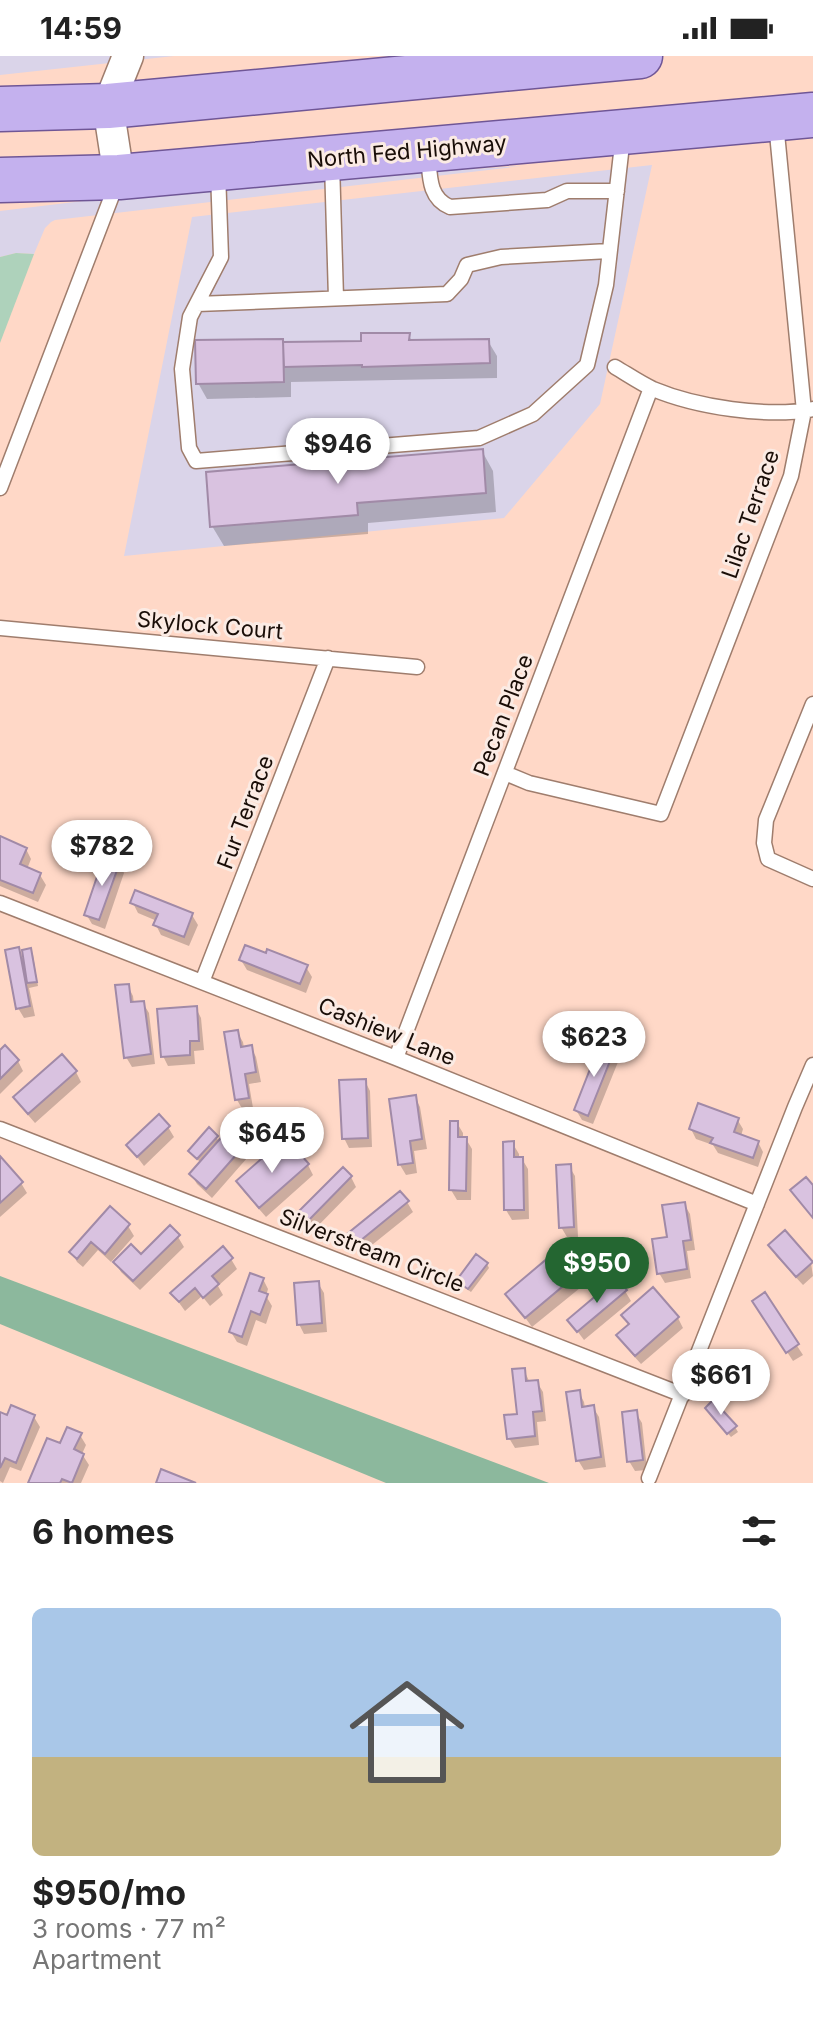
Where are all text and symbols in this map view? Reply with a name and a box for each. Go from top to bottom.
text: 14:59 [40,10,122,46]
street label: North Fed Highway [306,129,508,173]
pin: $946 [291,418,385,486]
text: $946 [304,428,372,459]
street label: Lilac Terrace [716,446,784,582]
street label: Skylock Court [136,606,284,644]
street label: Pecan Place [468,650,538,780]
street label: Fur Terrace [211,751,279,873]
pin: $782 [55,820,149,888]
text: $782 [69,830,135,861]
street label: Cashiew Lane [315,992,459,1070]
pin: $623 [547,1011,641,1079]
text: $623 [560,1021,628,1052]
pin: $645 [225,1107,319,1175]
text: $645 [238,1117,306,1148]
street label: Silverstream Circle [276,1203,468,1297]
pin: $950 [550,1237,644,1305]
text: $950 [563,1247,631,1278]
pin: $661 [674,1349,768,1417]
text: $661 [690,1359,752,1390]
icon: filters [737,1509,781,1553]
text: 6 homes [32,1511,174,1552]
icon: home [335,1660,479,1804]
text: $950/mo [32,1872,186,1913]
text: 3 rooms · 77 m² [32,1913,226,1944]
text: Apartment [32,1944,161,1975]

